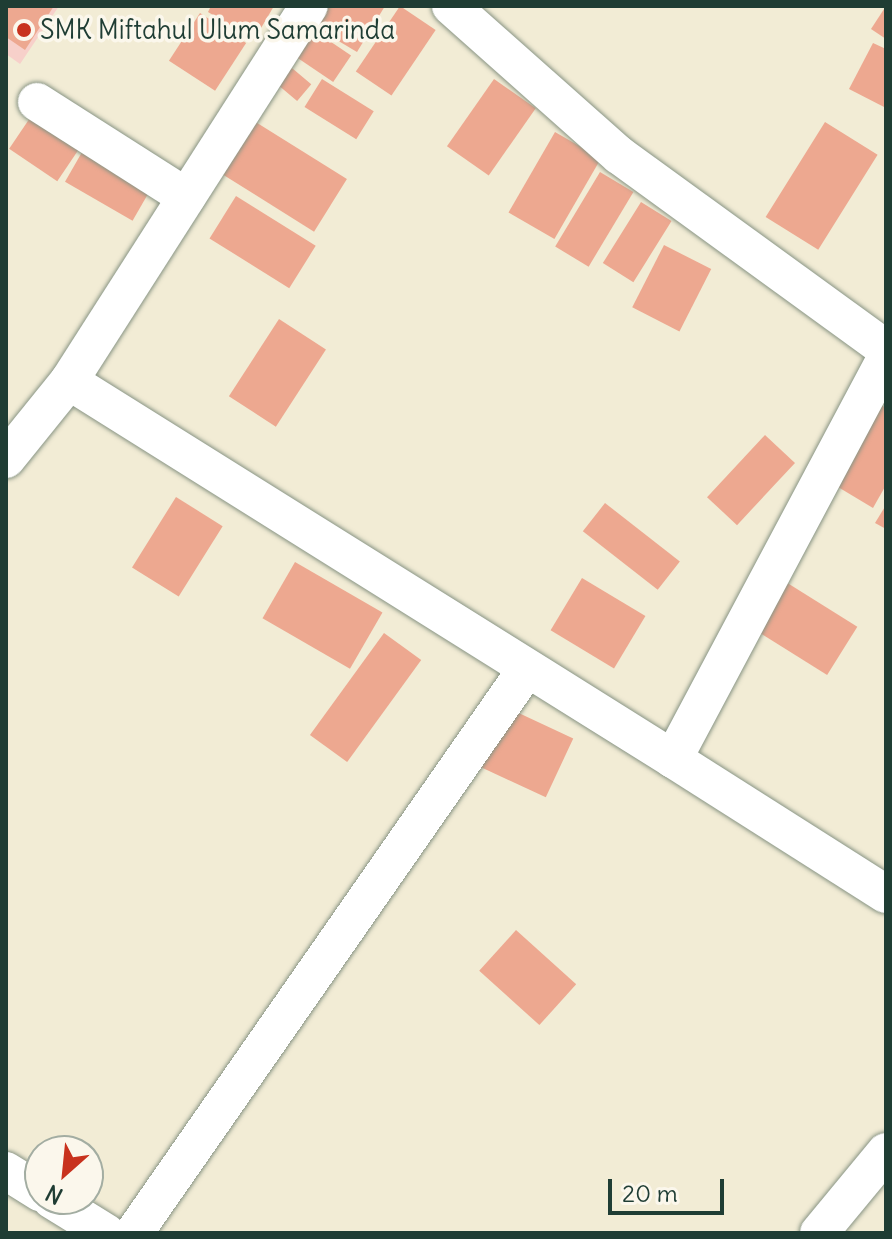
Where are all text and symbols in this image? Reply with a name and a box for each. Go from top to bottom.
place label: SMK Miftahul Ulum Samarinda [40,14,395,46]
marker: SMK Miftahul Ulum Samarinda [15,21,33,39]
north arrow [24,1135,104,1215]
scale bar [612,1163,728,1213]
text: 20 m [622,1178,678,1208]
text: N [41,1179,67,1211]

